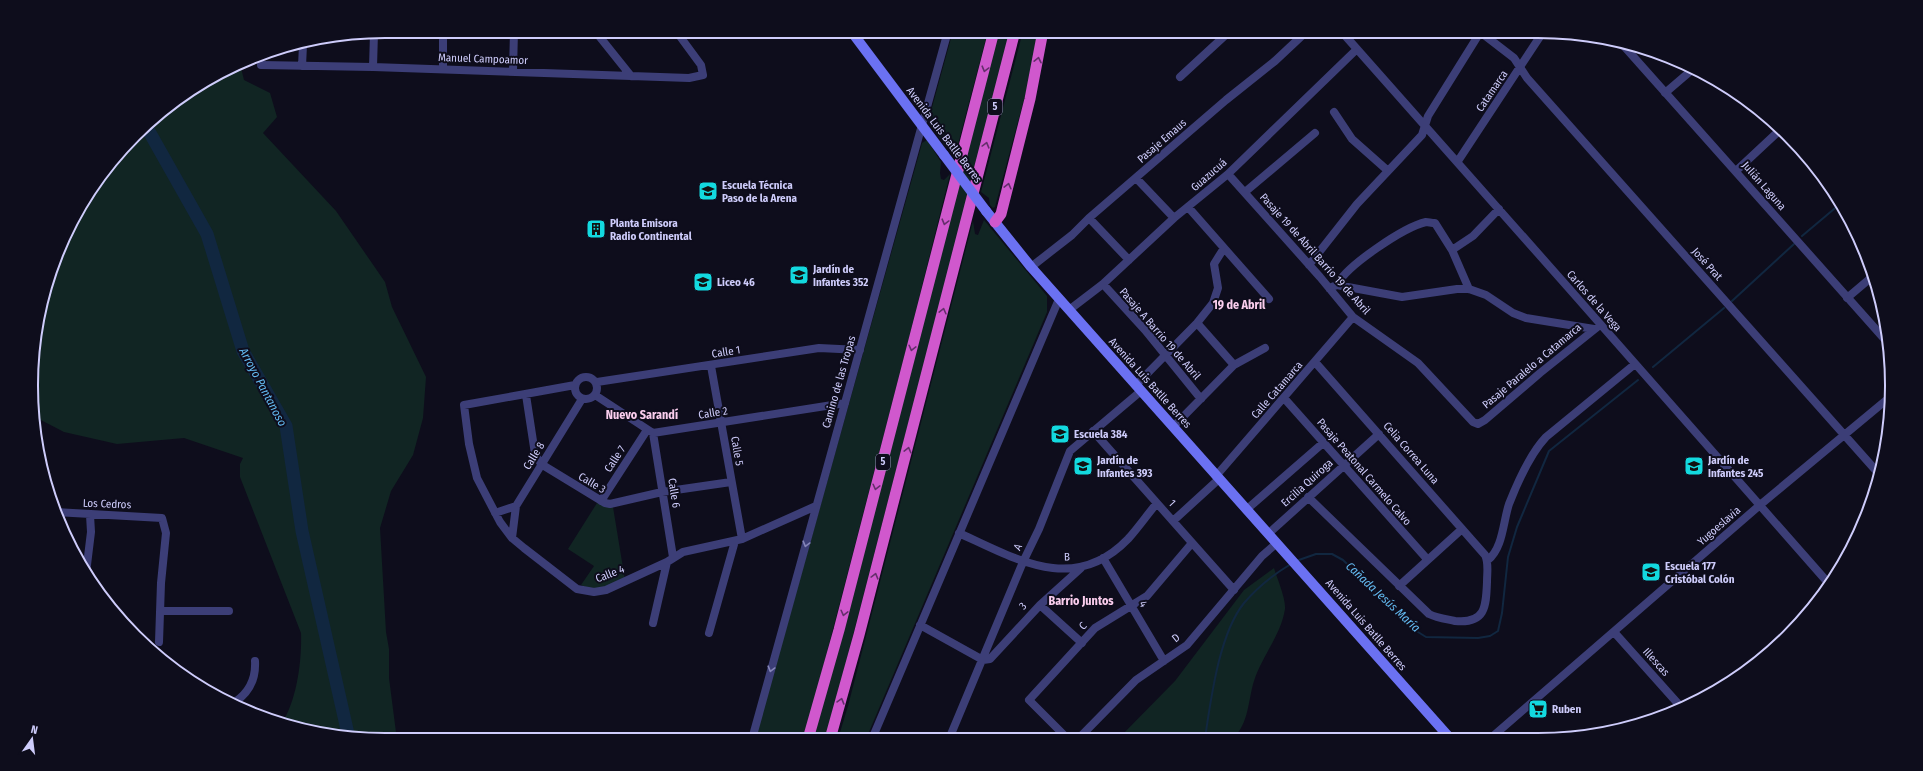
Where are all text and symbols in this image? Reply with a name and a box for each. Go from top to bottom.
street label: Manuel Campoamor [438,51,528,67]
one-way arrow [1033,57,1042,63]
one-way arrow [981,65,990,72]
street label: Catamarca [1473,68,1511,114]
street label: Avenida Luis Batlle Berres [904,85,984,186]
road number: 5 [988,99,1002,115]
street label: Pasaje Emaus [1135,116,1189,166]
one-way arrow [981,142,989,148]
street label: Guazucuá [1188,156,1230,194]
street label: Julián Laguna [1739,159,1789,213]
place label: Escuela Técnica Paso de la Arena [722,179,797,205]
school or university icon: Escuela Técnica Paso de la Arena [697,180,719,202]
one-way arrow [1003,183,1012,190]
street label: Pasaje 19 de Abril Barrio 19 de Abril [1257,191,1373,317]
place label: Planta Emisora Radio Continental [610,217,693,243]
building icon: Planta Emisora Radio Continental [585,218,607,240]
one-way arrow [941,219,949,225]
street label: José Prat [1689,245,1725,283]
place label: Jardín de Infantes 352 [812,263,868,289]
school or university icon: Jardín de Infantes 352 [788,264,810,286]
street label: Carlos de la Vega [1564,268,1624,334]
school or university icon: Liceo 46 [692,271,714,293]
place label: Liceo 46 [717,276,755,289]
street label: Pasaje A Barrio 19 de Abril [1117,286,1203,383]
district label: 19 de Abril [1213,298,1266,312]
one-way arrow [938,307,947,314]
street label: Pasaje Paralelo a Catamarca [1480,321,1584,411]
street label: Camino de las Tropas [820,334,858,430]
street label: Avenida Luis Batlle Berres [1106,335,1194,431]
street label: Calle 1 [711,343,741,361]
water label: Arroyo Pantanoso [236,344,290,429]
one-way arrow [908,344,917,351]
street label: Calle Catamarca [1249,359,1305,421]
street label: Calle 2 [697,404,729,422]
district label: Nuevo Sarandí [606,408,679,422]
street label: Pasaje Peatonal Carmelo Calvo [1314,416,1414,528]
street label: Celia Correa Luna [1381,419,1441,487]
school or university icon: Escuela 384 [1049,423,1071,445]
place label: Escuela 384 [1074,428,1128,441]
street label: Calle 5 [728,435,746,467]
street label: Calle 8 [521,439,548,472]
street label: Calle 7 [602,443,629,475]
one-way arrow [903,447,911,453]
road number: 5 [876,454,890,470]
place label: Jardín de Infantes 393 [1096,454,1152,480]
place label: Jardín de Infantes 245 [1707,454,1764,480]
school or university icon: Jardín de Infantes 393 [1072,455,1094,477]
school or university icon: Jardín de Infantes 245 [1683,455,1705,477]
street label: Ercilia Quiroga [1279,456,1335,510]
street label: Calle 3 [576,470,608,496]
street label: Calle 6 [665,477,683,509]
one-way arrow [872,484,881,491]
street label: Los Cedros [83,497,132,511]
street label: 1 [1166,497,1178,509]
street label: Yugoeslavia [1695,504,1743,548]
one-way arrow [802,540,811,547]
street label: A [1011,541,1025,553]
street label: B [1064,550,1070,564]
water label: Cañada Jesús María [1343,559,1423,635]
place label: Escuela 177 Cristóbal Colón [1665,560,1735,586]
school or university icon: Escuela 177 Cristóbal Colón [1640,561,1662,583]
street label: Calle 4 [594,562,627,585]
one-way arrow [870,573,879,580]
street label: Avenida Luis Batlle Berres [1323,577,1409,674]
district label: Barrio Juntos [1048,594,1114,608]
street label: 4 [1136,598,1150,610]
street label: 3 [1017,600,1029,612]
one-way arrow [840,610,848,617]
street label: C [1076,619,1090,633]
street label: D [1169,631,1183,645]
street label: Illescas [1640,645,1672,679]
one-way arrow [768,666,776,672]
one-way arrow [836,698,845,705]
supermarket icon: Ruben [1527,698,1549,720]
place label: Ruben [1552,703,1581,716]
north arrow [12,719,52,759]
text: N [30,723,39,737]

